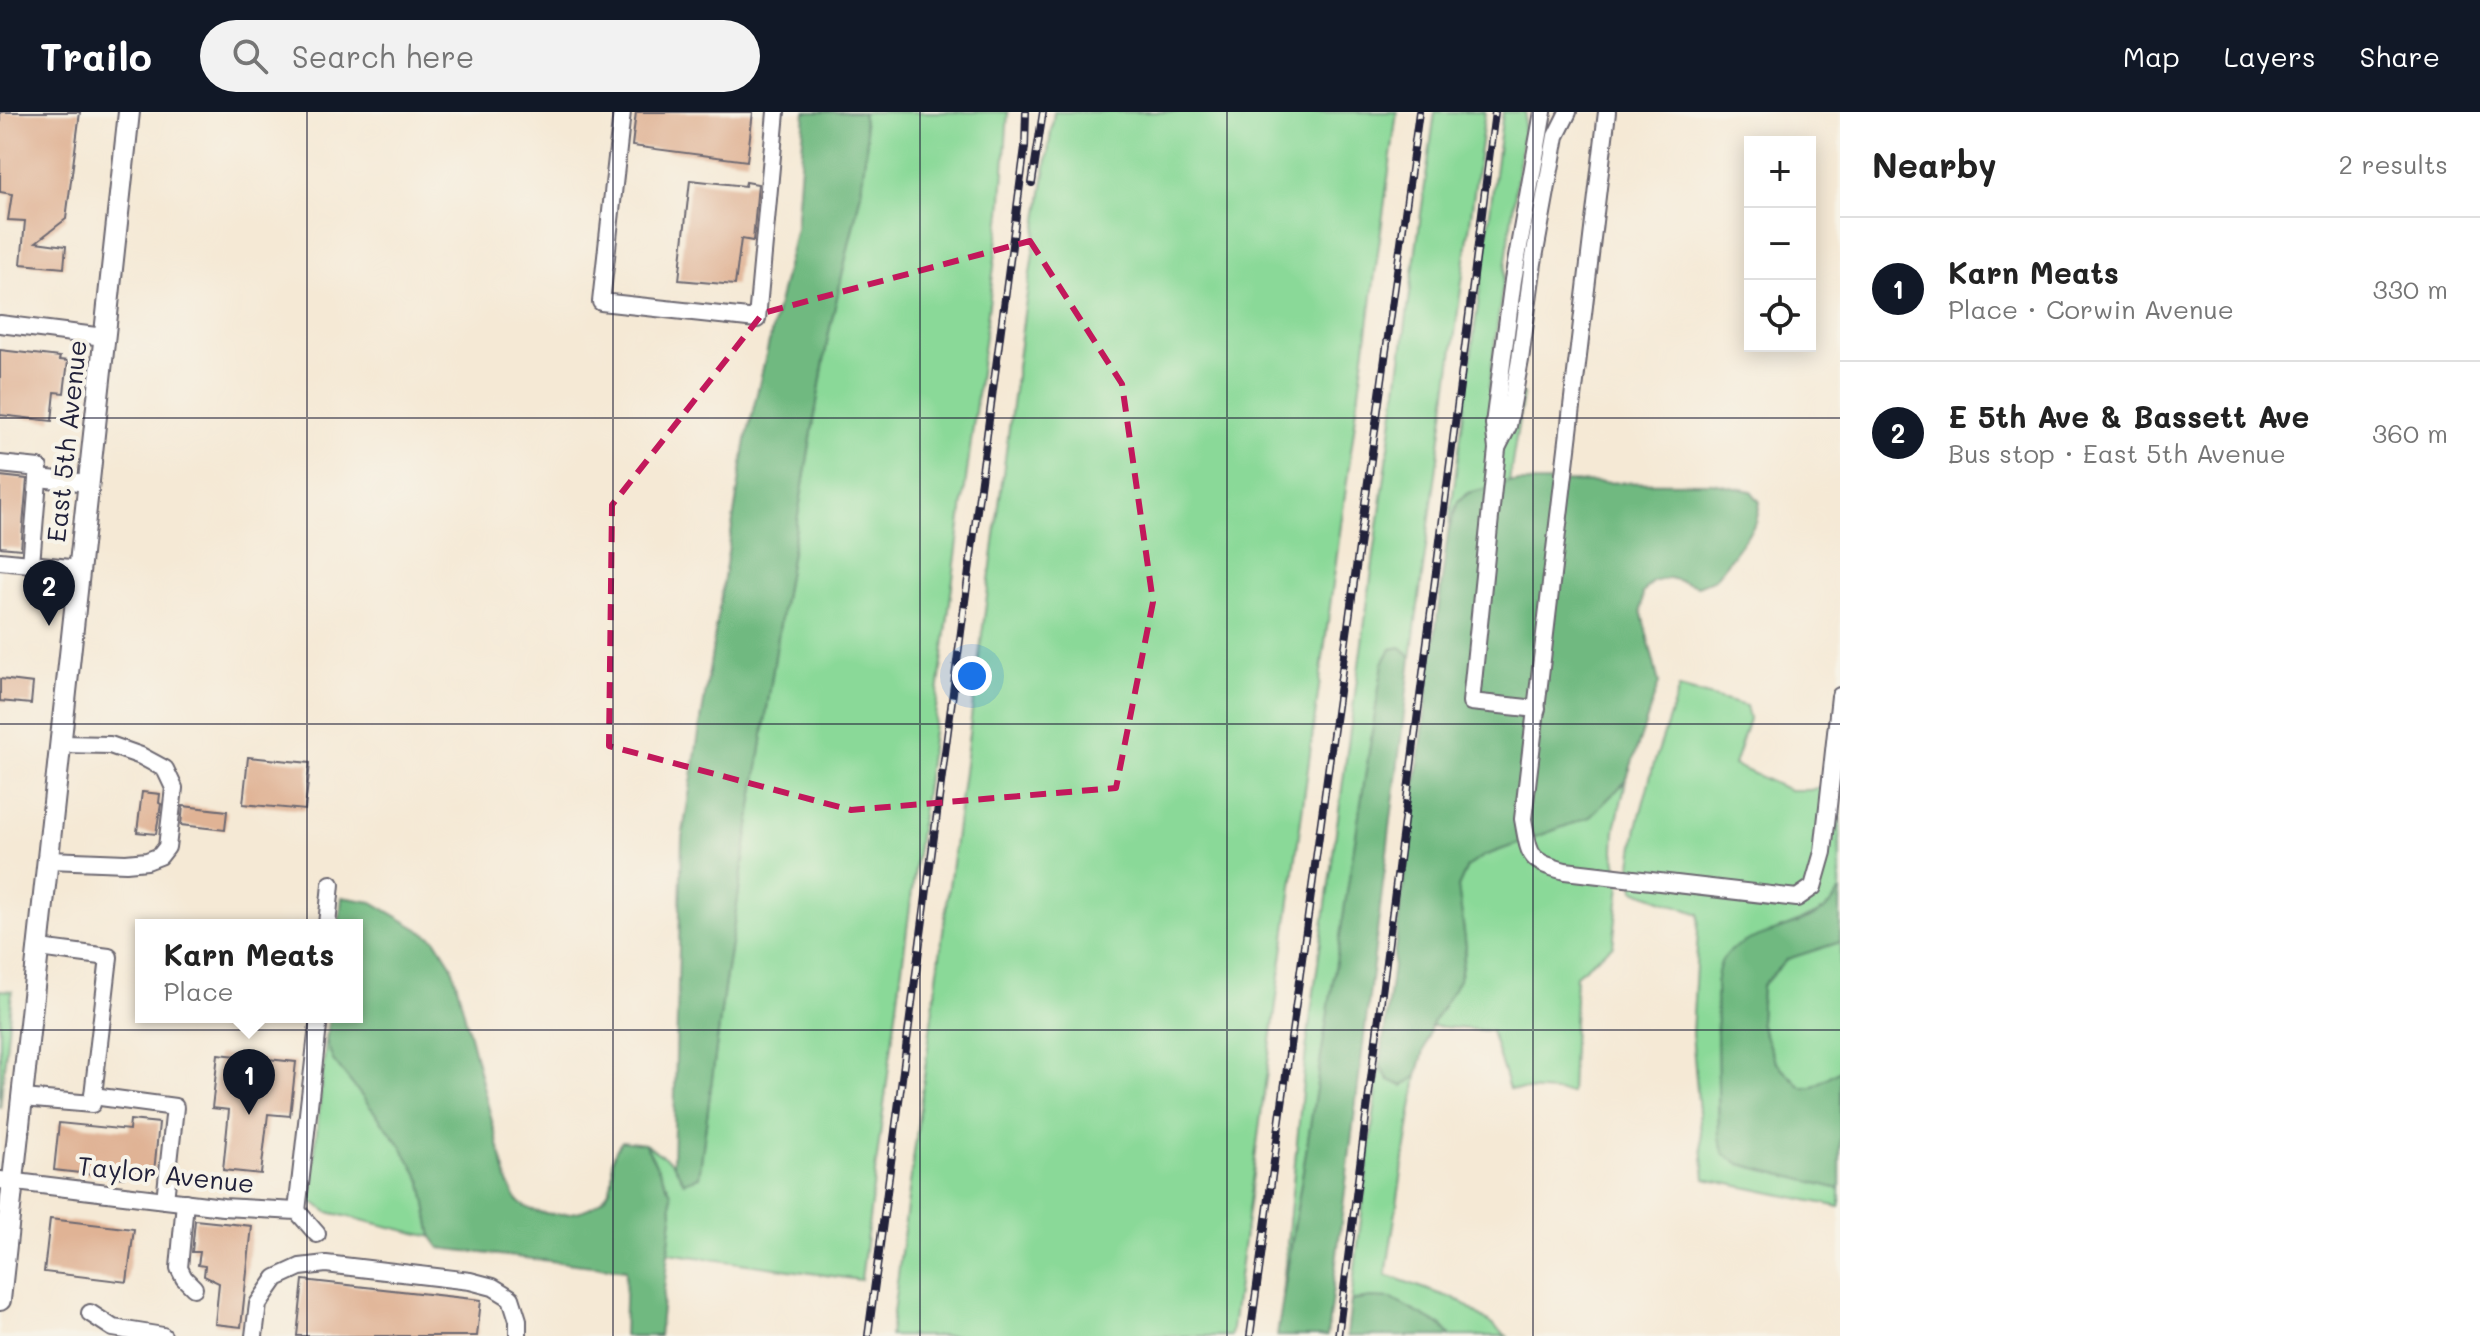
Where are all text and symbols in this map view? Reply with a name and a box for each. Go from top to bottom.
search box [200,20,760,92]
text: Trailo [40,31,152,81]
icon: search [228,34,272,78]
text: Search here [292,36,474,76]
text: Map [2123,38,2180,74]
text: Layers [2224,38,2316,74]
text: Share [2360,38,2440,74]
map controls [1744,136,1816,352]
button: + [1744,136,1816,208]
text: Nearby [1872,142,1997,187]
text: 2 results [2339,147,2448,181]
button: − [1744,208,1816,280]
text: Karn Meats [1948,252,2119,292]
text: 1 [1892,272,1904,306]
text: 330 m [2372,272,2448,306]
button: locate [1744,280,1816,352]
text: Place · Corwin Avenue [1948,292,2234,326]
street label: East 5th Avenue [38,338,94,544]
text: E 5th Ave & Bassett Ave [1948,396,2309,436]
text: 2 [1891,416,1905,450]
text: 360 m [2372,416,2448,450]
text: Bus stop · East 5th Avenue [1948,436,2286,470]
pin: 2 [23,560,75,626]
your location [952,656,992,696]
popup [135,919,363,1023]
text: Karn Meats [164,934,334,974]
text: Place [164,974,234,1008]
pin: 1 [223,1049,275,1115]
street label: Taylor Avenue [76,1148,256,1200]

